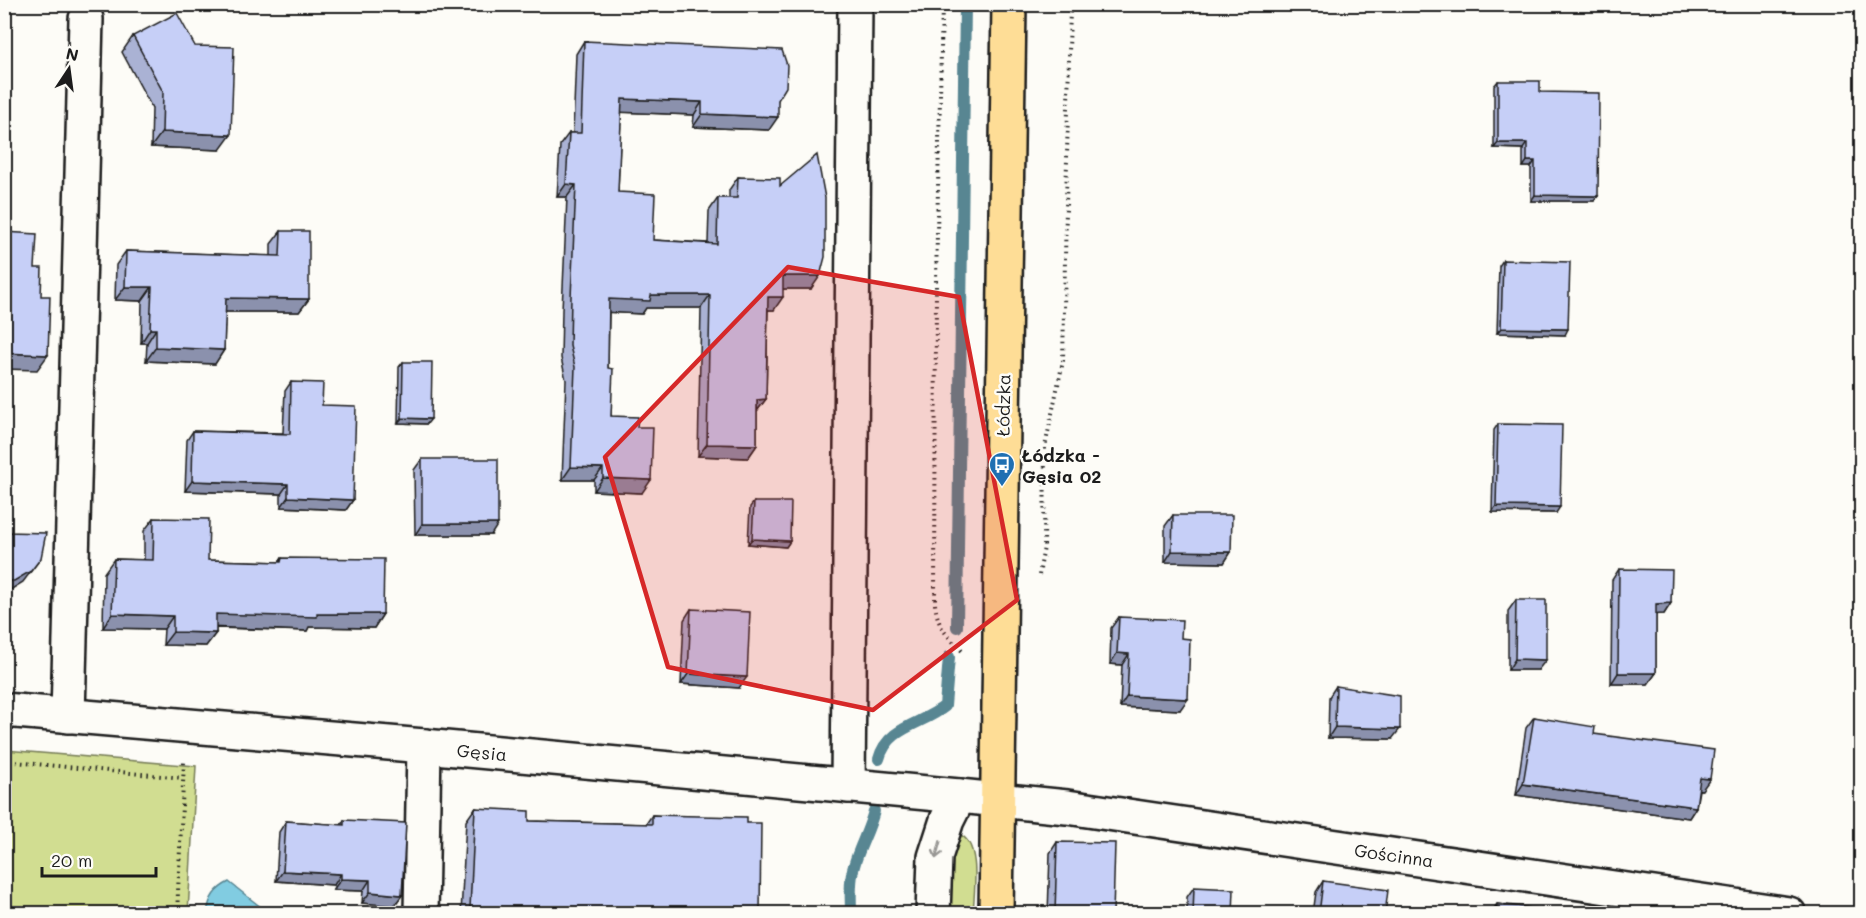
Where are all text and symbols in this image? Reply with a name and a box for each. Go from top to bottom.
north arrow [39,39,99,99]
text: N [64,42,81,65]
street label: Łódzka [990,374,1016,436]
place label: Łódzka - Gęsia 02 [1021,443,1101,488]
bus stop icon: Łódzka - Gęsia 02 [987,450,1017,488]
street label: Gęsia [456,738,508,766]
street label: Gościnna [1353,838,1435,872]
scale bar [42,840,156,878]
one-way arrow [931,840,943,859]
text: 20 m [51,848,92,872]

